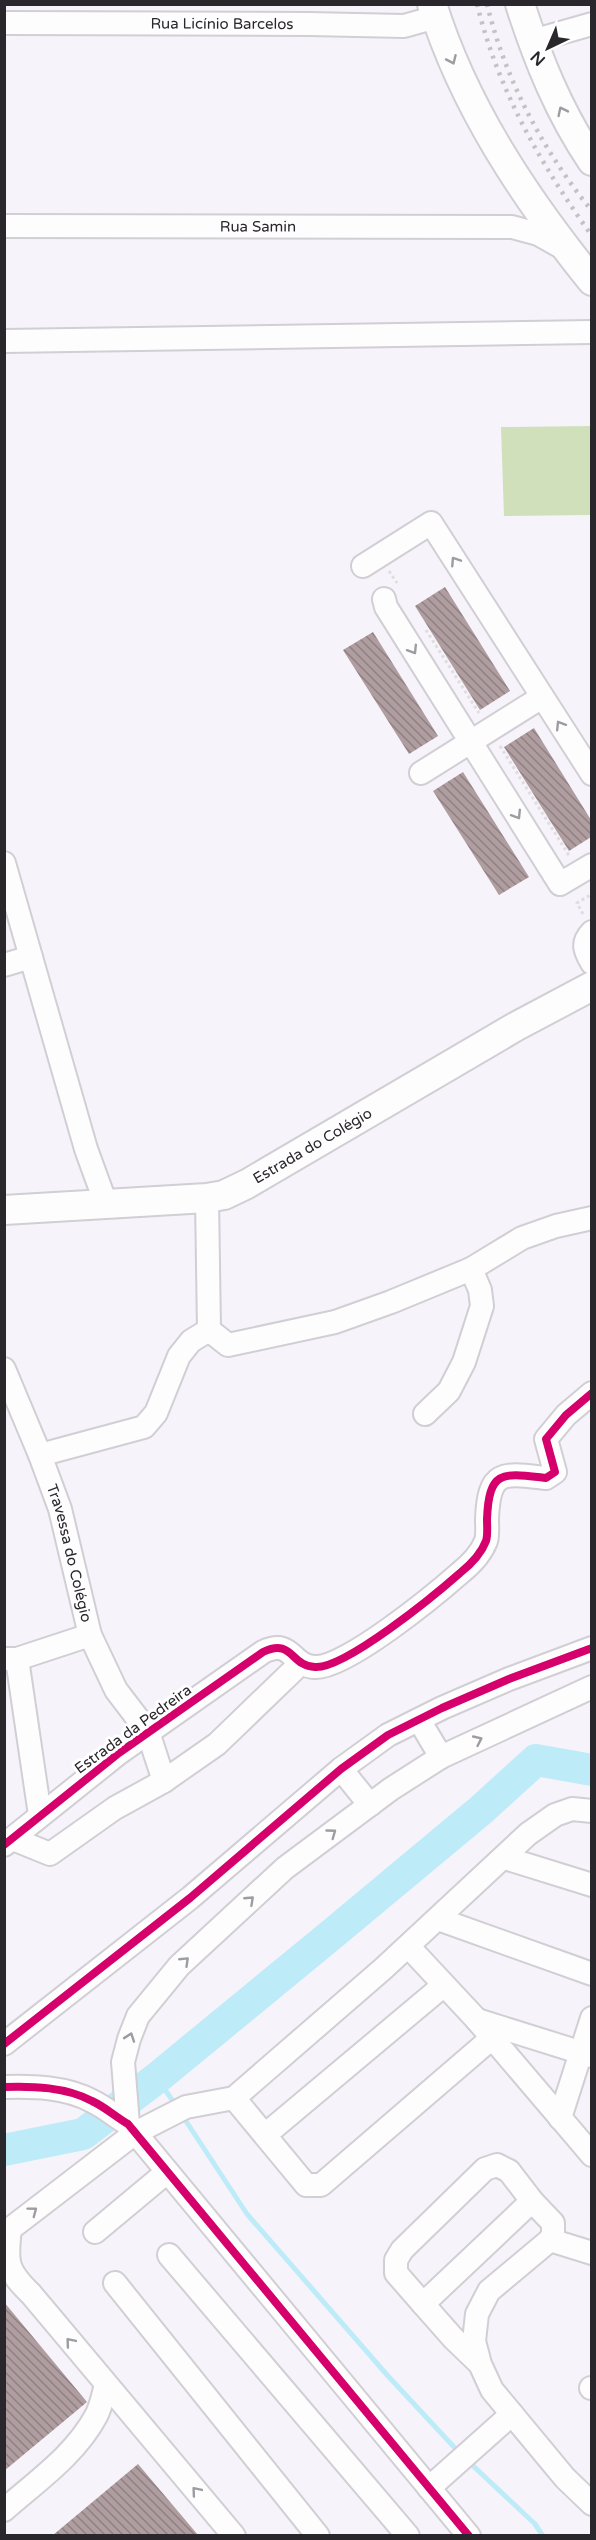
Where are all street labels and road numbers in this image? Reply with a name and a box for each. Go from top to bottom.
street label: Rua Licínio Barcelos [150,14,294,33]
street label: Rua Samin [220,217,296,236]
street label: Estrada do Colégio [250,1104,375,1187]
street label: Travessa do Colégio [43,1482,96,1624]
street label: Estrada da Pedreira [71,1681,195,1777]

